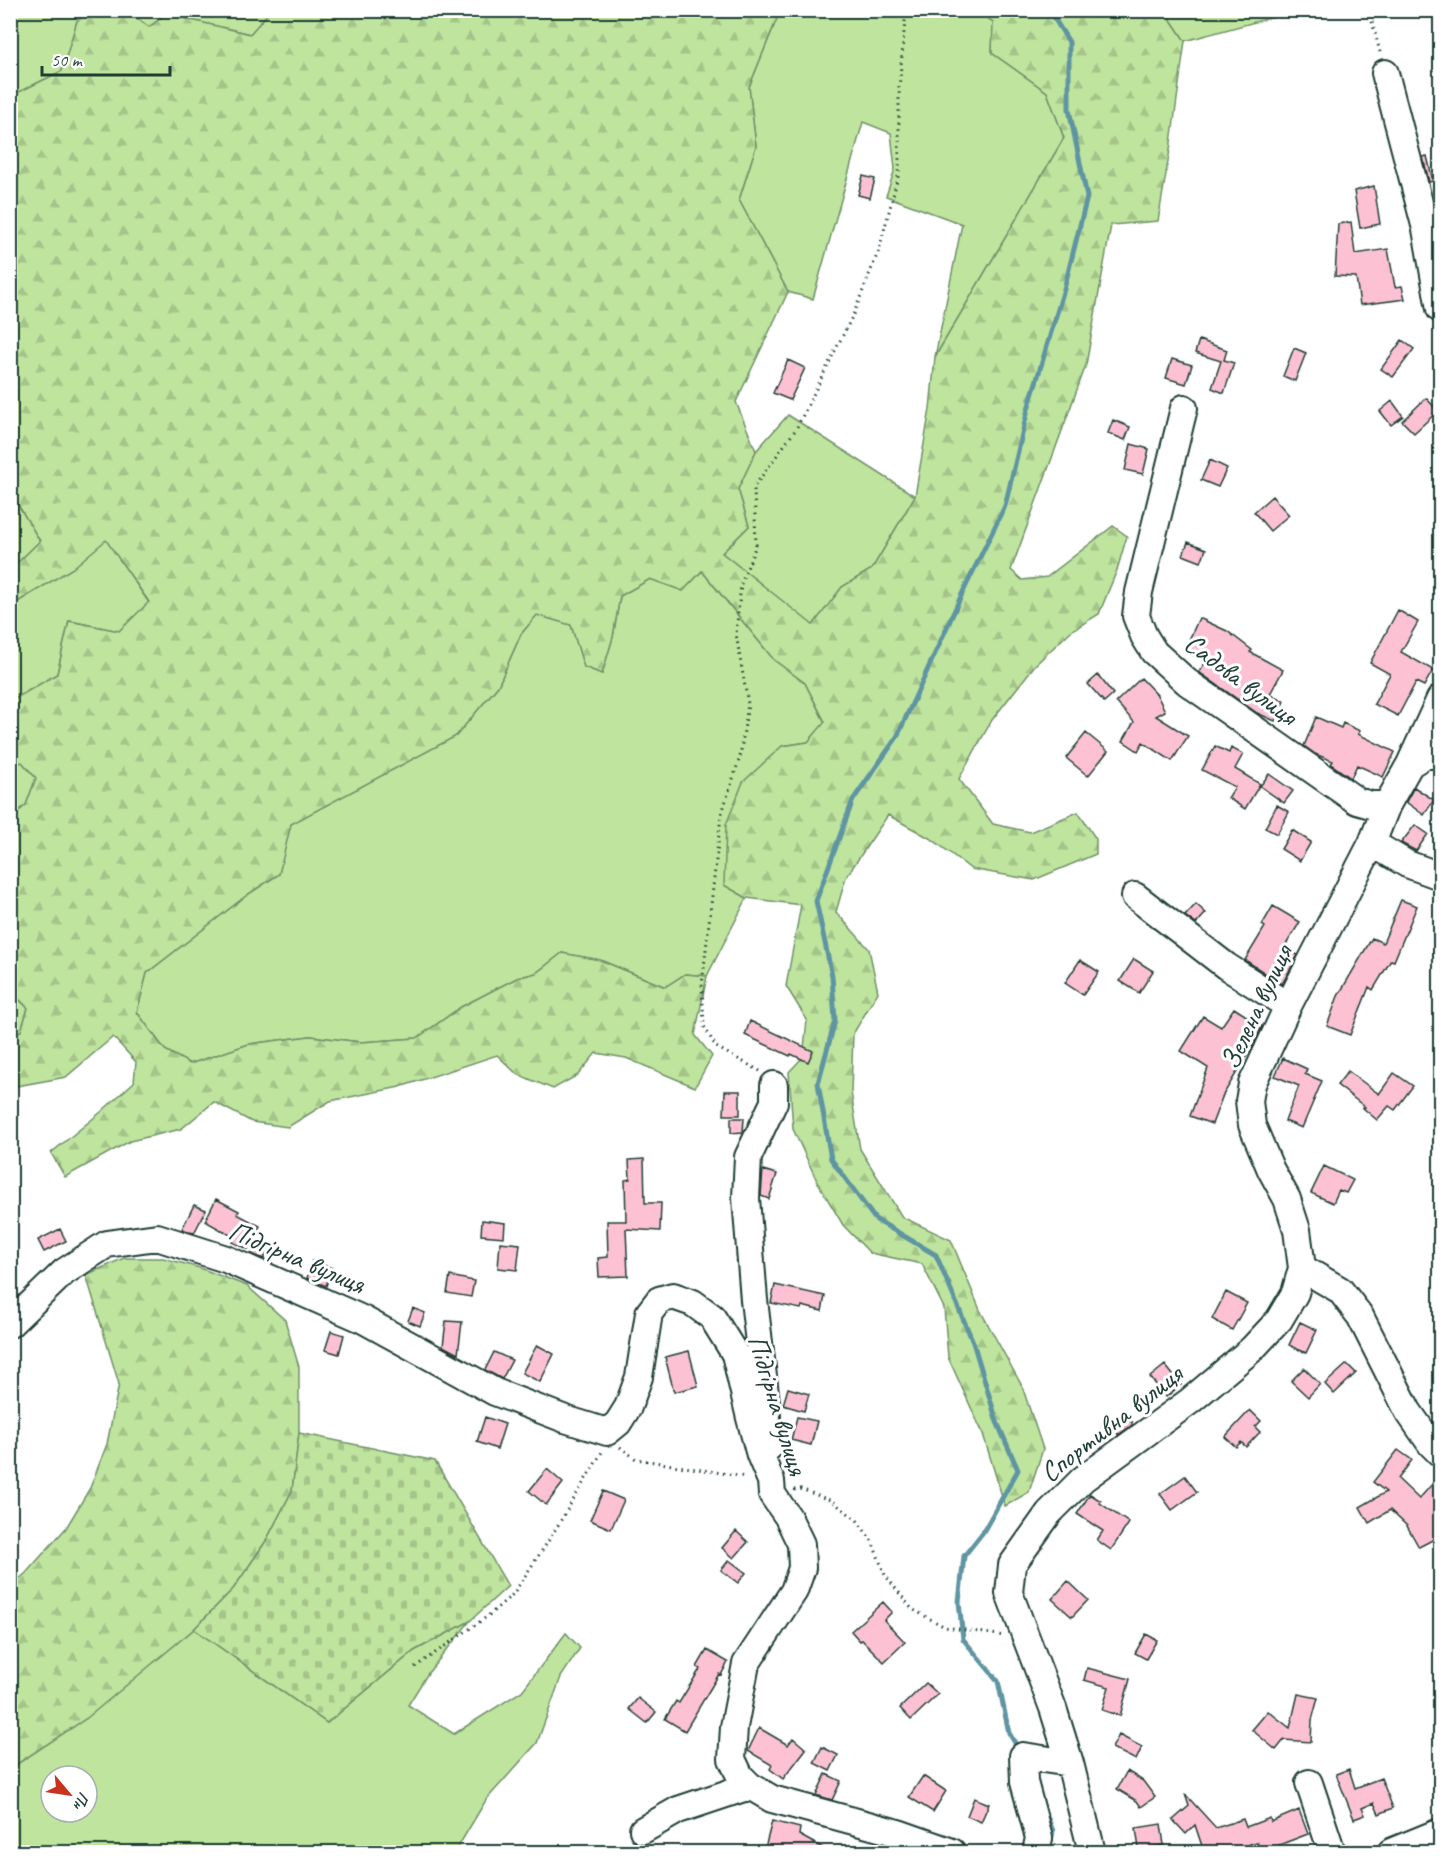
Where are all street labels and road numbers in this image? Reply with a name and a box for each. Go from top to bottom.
street label: Садова вулиця [1178,625,1306,734]
street label: Зелена вулиця [1212,937,1301,1075]
street label: Підгірна вулиця [224,1213,371,1302]
street label: Підгірна вулиця [740,1331,816,1480]
street label: Спортивна вулиця [1033,1355,1191,1490]

